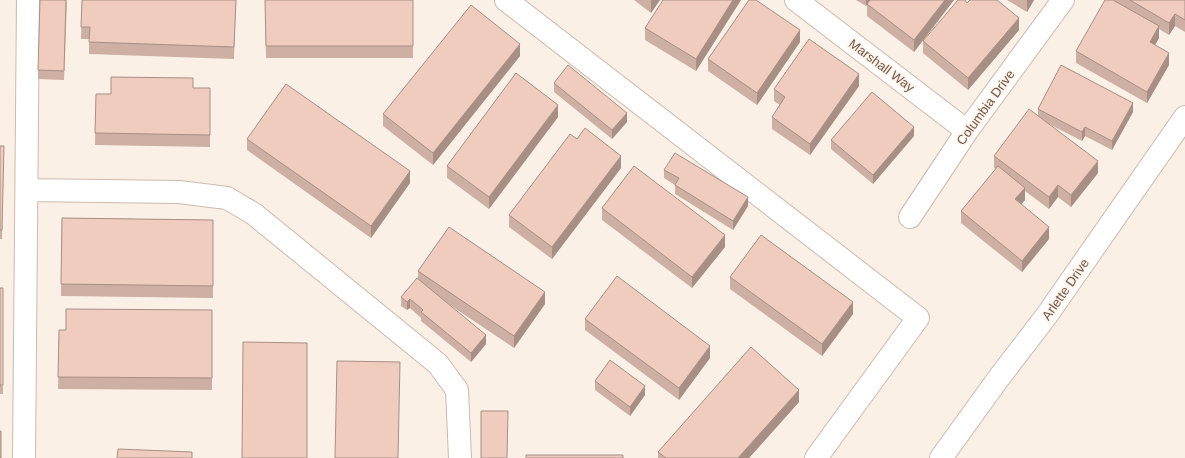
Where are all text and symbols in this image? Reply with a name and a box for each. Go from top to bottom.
street label: Marshall Way [846,36,918,95]
street label: Columbia Drive [953,67,1018,148]
street label: Arlette Drive [1039,256,1092,323]

